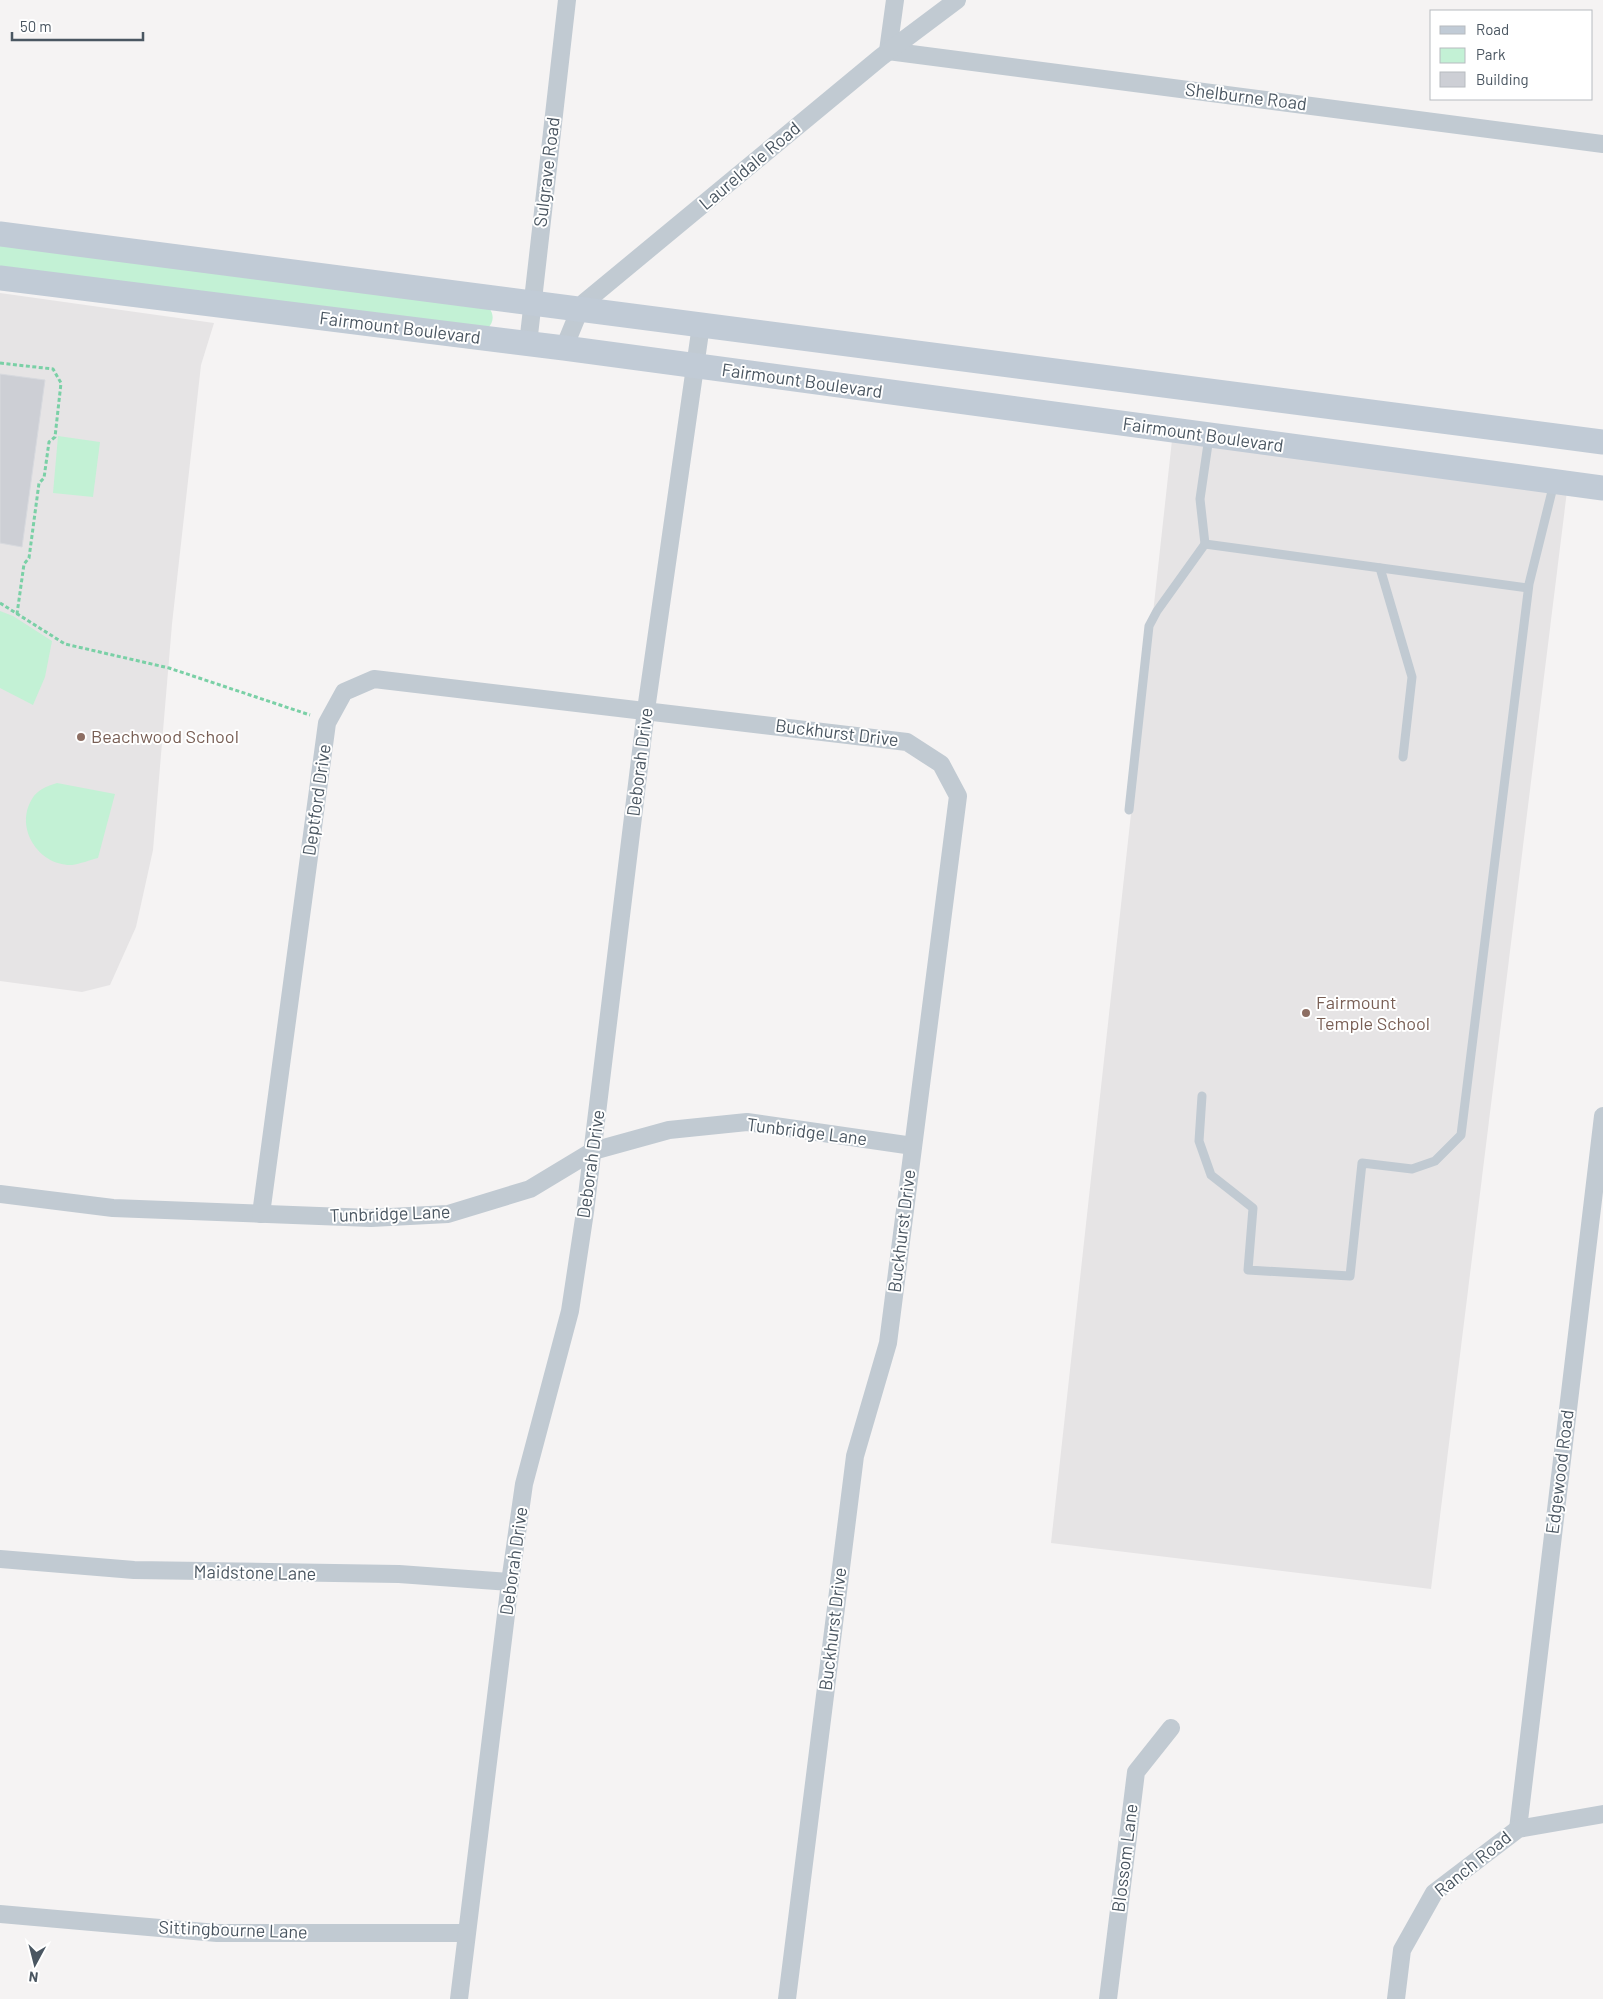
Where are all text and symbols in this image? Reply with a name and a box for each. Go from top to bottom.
scale bar [12,10,144,42]
legend [1430,10,1593,100]
text: 50 m [20,17,52,35]
text: Road [1476,20,1509,38]
text: Park [1476,45,1506,63]
text: Building [1476,70,1529,88]
street label: Shelburne Road [1184,78,1308,114]
street label: Sulgrave Road [528,116,564,228]
street label: Laureldale Road [694,116,804,214]
street label: Fairmount Boulevard [318,306,482,348]
street label: Fairmount Boulevard [720,358,884,402]
street label: Fairmount Boulevard [1121,412,1285,456]
street label: Deborah Drive [621,706,657,817]
street label: Buckhurst Drive [774,714,900,750]
place label: Beachwood School [91,725,239,747]
marker: Beachwood School [75,731,87,743]
street label: Deptford Drive [297,743,335,857]
place label: Fairmount Temple School [1316,991,1430,1034]
marker: Fairmount Temple School [1300,1007,1312,1019]
street label: Deborah Drive [572,1108,609,1220]
street label: Tunbridge Lane [746,1113,869,1149]
street label: Buckhurst Drive [883,1168,919,1294]
street label: Tunbridge Lane [329,1200,451,1226]
street label: Edgewood Road [1540,1408,1578,1535]
street label: Deborah Drive [495,1505,532,1617]
street label: Maidstone Lane [194,1560,316,1584]
street label: Buckhurst Drive [814,1566,850,1692]
street label: Blossom Lane [1106,1802,1142,1913]
street label: Ranch Road [1430,1826,1515,1901]
street label: Sittingbourne Lane [158,1915,308,1943]
north arrow [10,1939,60,1989]
text: N [28,1968,39,1986]

